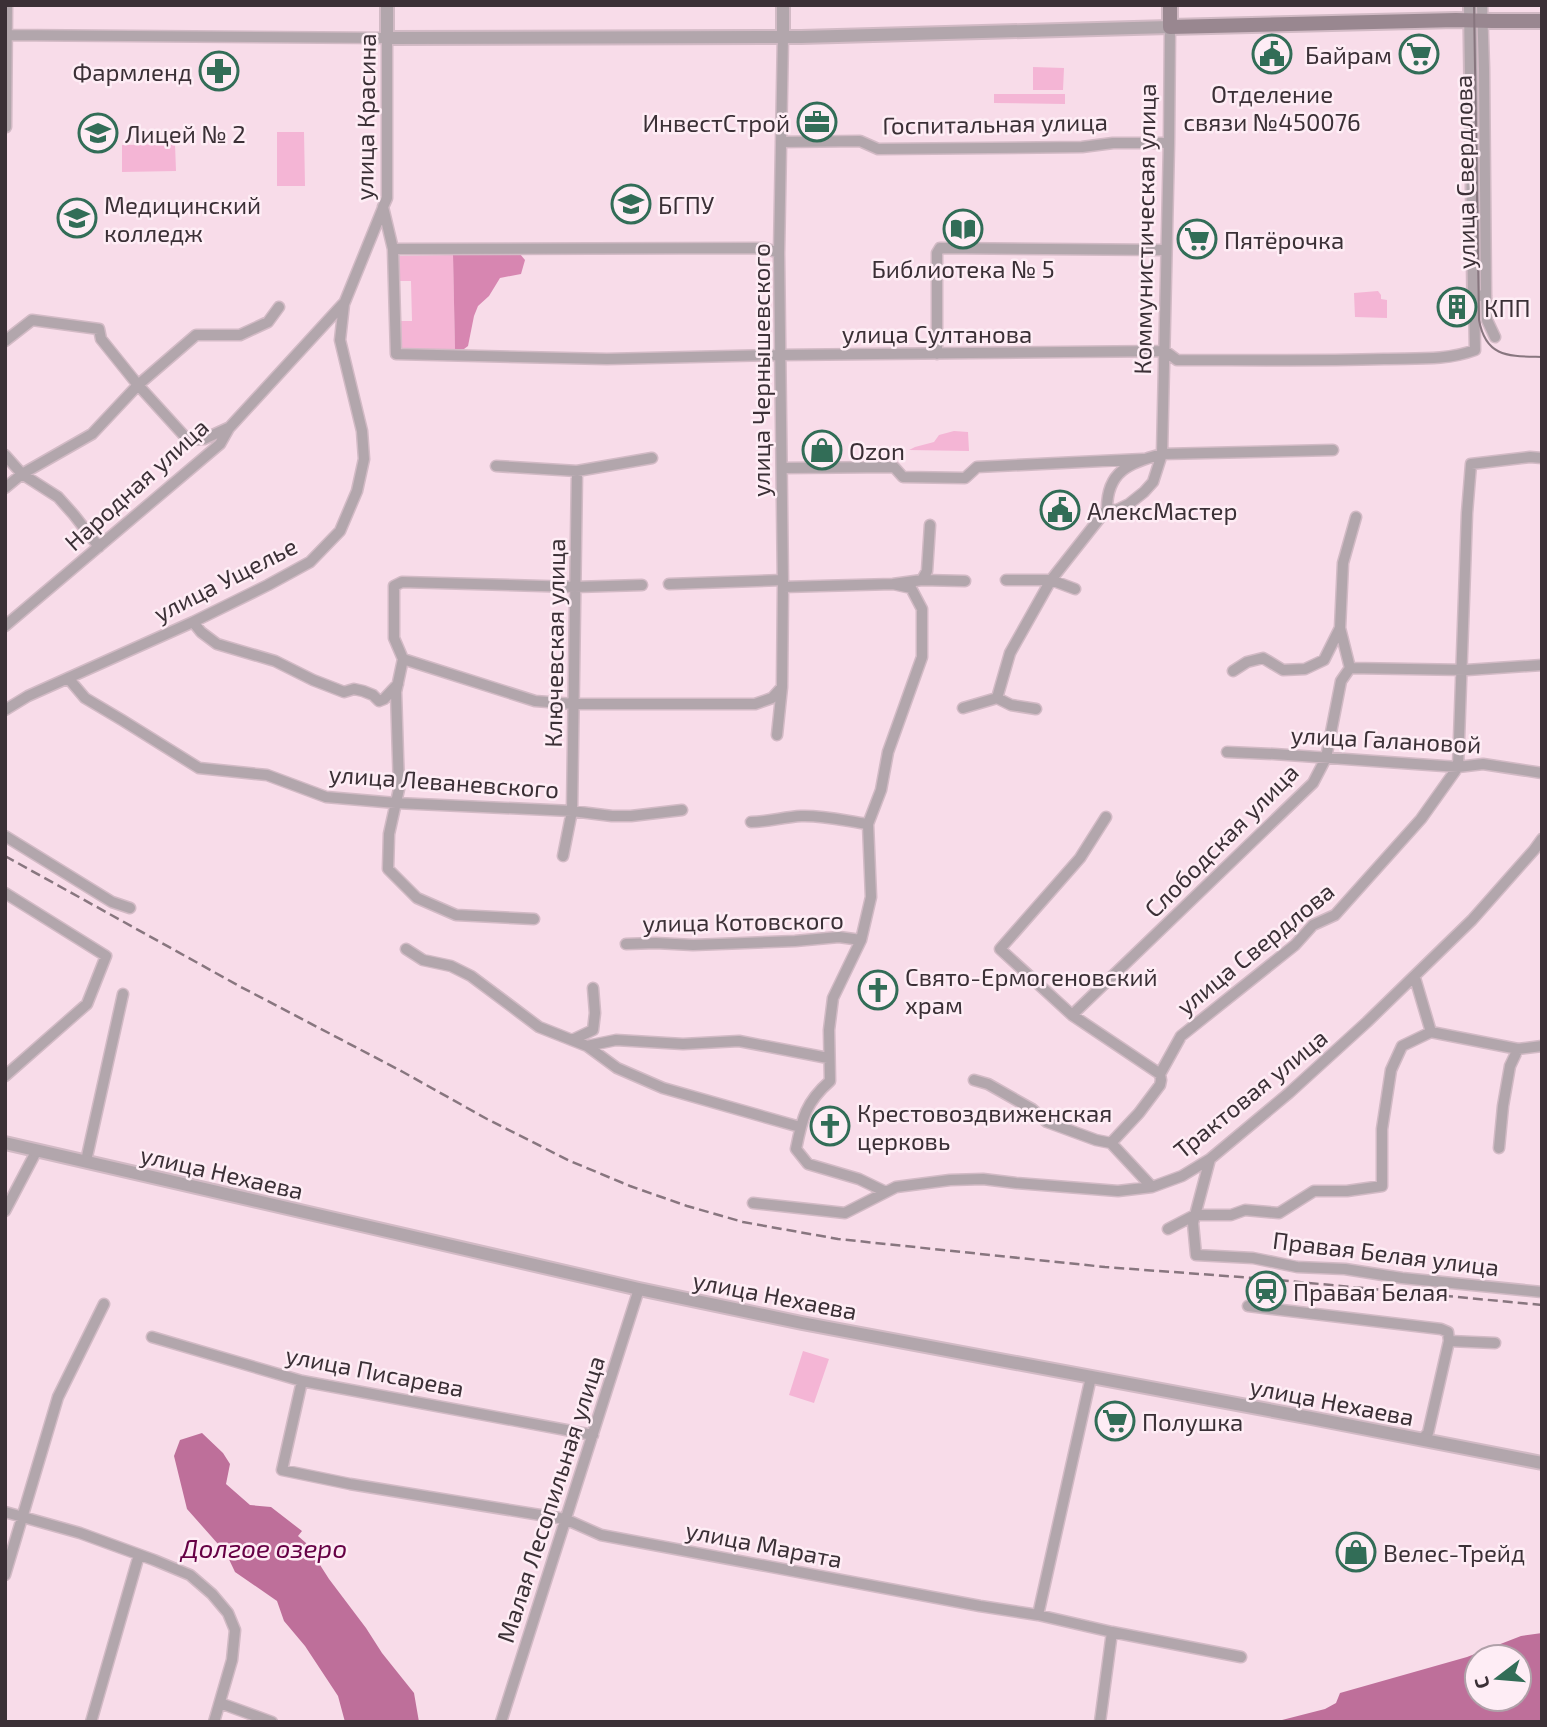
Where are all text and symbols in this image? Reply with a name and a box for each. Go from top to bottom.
street label: улица Красина [349,33,382,201]
public building icon: Отделение связи №450076 [1251,33,1293,75]
supermarket icon: Байрам [1398,33,1440,75]
place label: Байрам [1305,40,1392,69]
pharmacy icon: Фармленд [198,50,240,92]
place label: Фармленд [73,57,192,86]
street label: улица Свердлова [1448,75,1481,269]
place label: Отделение связи №450076 [1183,79,1361,136]
street label: Коммунистическая улица [1127,83,1162,375]
office icon: ИнвестСтрой [796,101,838,143]
street label: Госпитальная улица [882,107,1108,140]
place label: ИнвестСтрой [642,108,790,137]
school or university icon: Лицей № 2 [77,112,119,154]
place label: Лицей № 2 [125,119,246,148]
school or university icon: БГПУ [610,183,652,225]
place label: Медицинский колледж [104,190,261,247]
place label: БГПУ [658,190,715,219]
school or university icon: Медицинский колледж [56,197,98,239]
library icon: Библиотека № 5 [942,208,984,250]
supermarket icon: Пятёрочка [1176,218,1218,260]
place label: Пятёрочка [1224,225,1344,254]
street label: улица Чернышевского [746,243,776,497]
place label: Библиотека № 5 [871,254,1055,283]
building icon: КПП [1436,286,1478,328]
place label: КПП [1484,293,1531,322]
street label: улица Султанова [842,319,1032,349]
street label: Народная улица [58,412,215,557]
shop icon: Ozon [801,429,843,471]
place label: Ozon [849,436,905,465]
public building icon: АлексМастер [1039,489,1081,531]
place label: АлексМастер [1087,496,1238,525]
street label: улица Ущелье [149,530,302,628]
street label: Ключевская улица [538,538,571,748]
street label: улица Галановой [1290,720,1482,759]
street label: Слободская улица [1138,757,1305,924]
street label: улица Леваневского [328,758,560,805]
street label: улица Свердлова [1170,876,1340,1021]
street label: улица Котовского [642,905,844,938]
place label: Свято-Ермогеновский храм [905,962,1158,1019]
church icon: Свято-Ермогеновский храм [857,969,899,1011]
street label: Трактовая улица [1167,1022,1333,1165]
place label: Крестовоздвиженская церковь [857,1098,1112,1155]
church icon: Крестовоздвиженская церковь [809,1105,851,1147]
street label: улица Нехаева [137,1139,306,1206]
street label: Правая Белая улица [1271,1225,1501,1282]
street label: улица Нехаева [690,1265,859,1326]
station icon: Правая Белая [1245,1270,1287,1312]
place label: Правая Белая [1293,1277,1448,1306]
street label: улица Писарева [283,1339,467,1403]
street label: Малая Лесопильная улица [490,1352,611,1646]
street label: улица Нехаева [1247,1371,1416,1432]
supermarket icon: Полушка [1094,1400,1136,1442]
place label: Полушка [1142,1407,1243,1437]
street label: улица Марата [683,1515,845,1574]
shop icon: Велес-Трейд [1335,1531,1377,1573]
water label: Долгое озеро [179,1532,347,1563]
place label: Велес-Трейд [1383,1538,1525,1567]
north arrow [1463,1643,1533,1713]
text: С [1469,1674,1494,1691]

